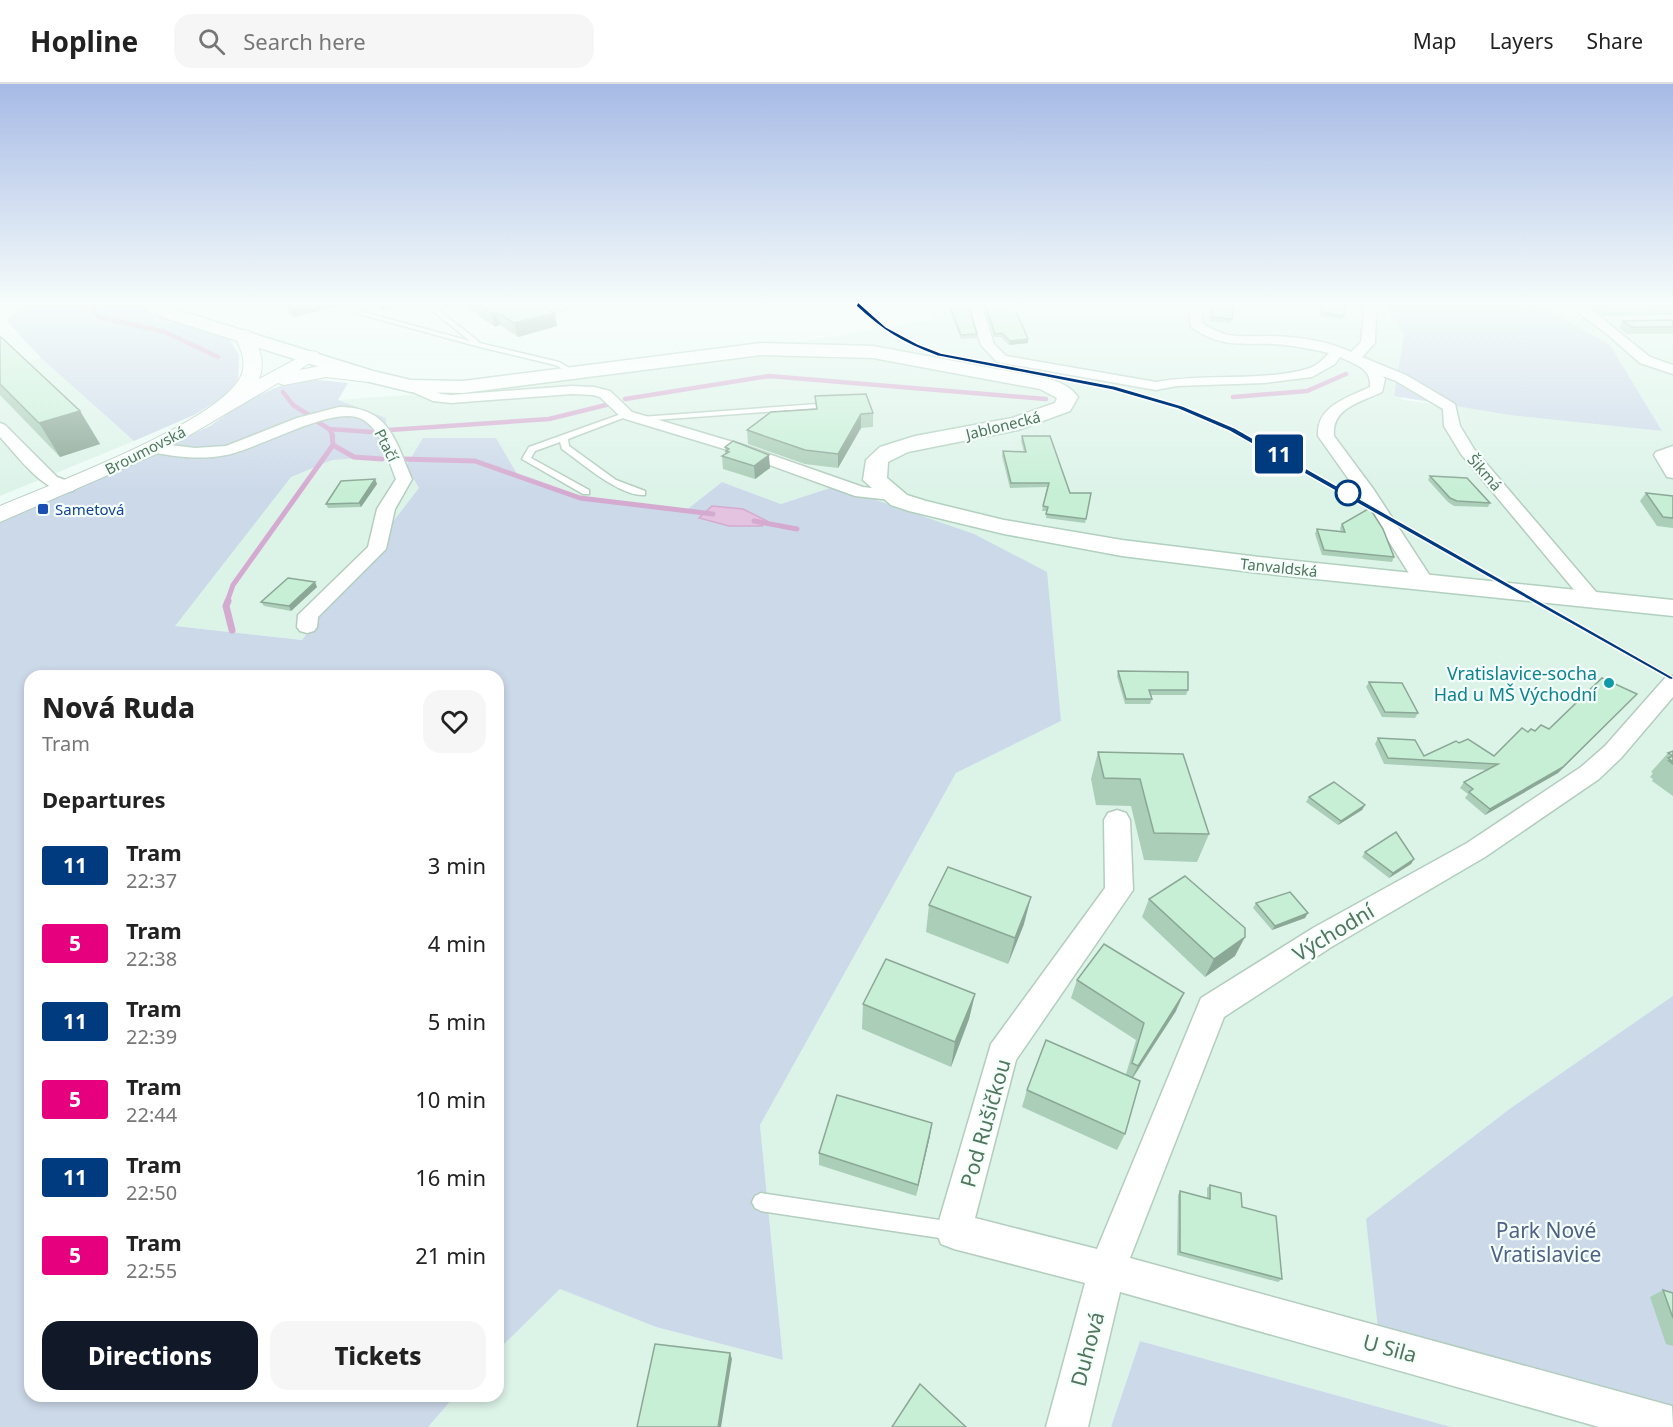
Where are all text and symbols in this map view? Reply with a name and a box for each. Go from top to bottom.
search box [174,14,594,68]
text: Hopline [30,22,138,60]
icon: search [195,25,228,58]
text: Search here [243,26,366,56]
text: Map [1413,27,1457,55]
text: Layers [1490,27,1554,55]
text: Share [1587,27,1643,55]
street label: Jablonecká [962,406,1042,444]
street label: Broumovská [101,421,189,479]
street label: Ptačí [370,425,404,466]
line badge: 11 [1252,434,1306,473]
text: 11 [1267,440,1291,468]
street label: Šikmá [1463,449,1507,495]
unlabelled marker [1335,480,1361,506]
place label: Sametová [55,499,124,519]
marker: Sametová [36,502,50,516]
street label: Tanvaldská [1239,553,1319,581]
place label: Vratislavice-socha Had u MŠ Východní [1434,661,1597,706]
marker: Vratislavice-socha Had u MŠ Východní [1602,676,1616,690]
text: Nová Ruda [42,688,195,726]
button: heart [423,690,486,753]
text: Tram [42,730,90,757]
text: Departures [42,784,166,814]
text: Tram [126,837,182,867]
text: 3 min [428,850,486,880]
text: 11 [63,851,87,879]
text: 22:37 [126,867,177,894]
street label: Východní [1287,896,1379,967]
text: Tram [126,915,182,945]
text: 4 min [428,928,486,958]
text: 5 [69,929,81,957]
text: 22:38 [126,945,177,972]
text: Tram [126,993,182,1023]
text: 5 min [428,1006,486,1036]
text: 11 [63,1007,87,1035]
text: 22:39 [126,1023,177,1050]
street label: Pod Rušičkou [953,1056,1017,1190]
text: Tram [126,1071,182,1101]
text: 10 min [415,1084,486,1114]
text: 5 [69,1085,81,1113]
text: 22:44 [126,1101,177,1128]
text: Tram [126,1149,182,1179]
text: 16 min [415,1162,486,1192]
text: 11 [63,1163,87,1191]
text: 22:50 [126,1179,177,1206]
park label: Park Nové Vratislavice [1491,1216,1601,1268]
text: Tram [126,1227,182,1257]
text: 21 min [415,1240,486,1270]
text: 5 [69,1241,81,1269]
text: 22:55 [126,1257,177,1284]
street label: Duhová [1064,1309,1110,1389]
button: Directions [42,1321,258,1390]
button: Tickets [270,1321,486,1390]
street label: U Sila [1360,1327,1420,1369]

